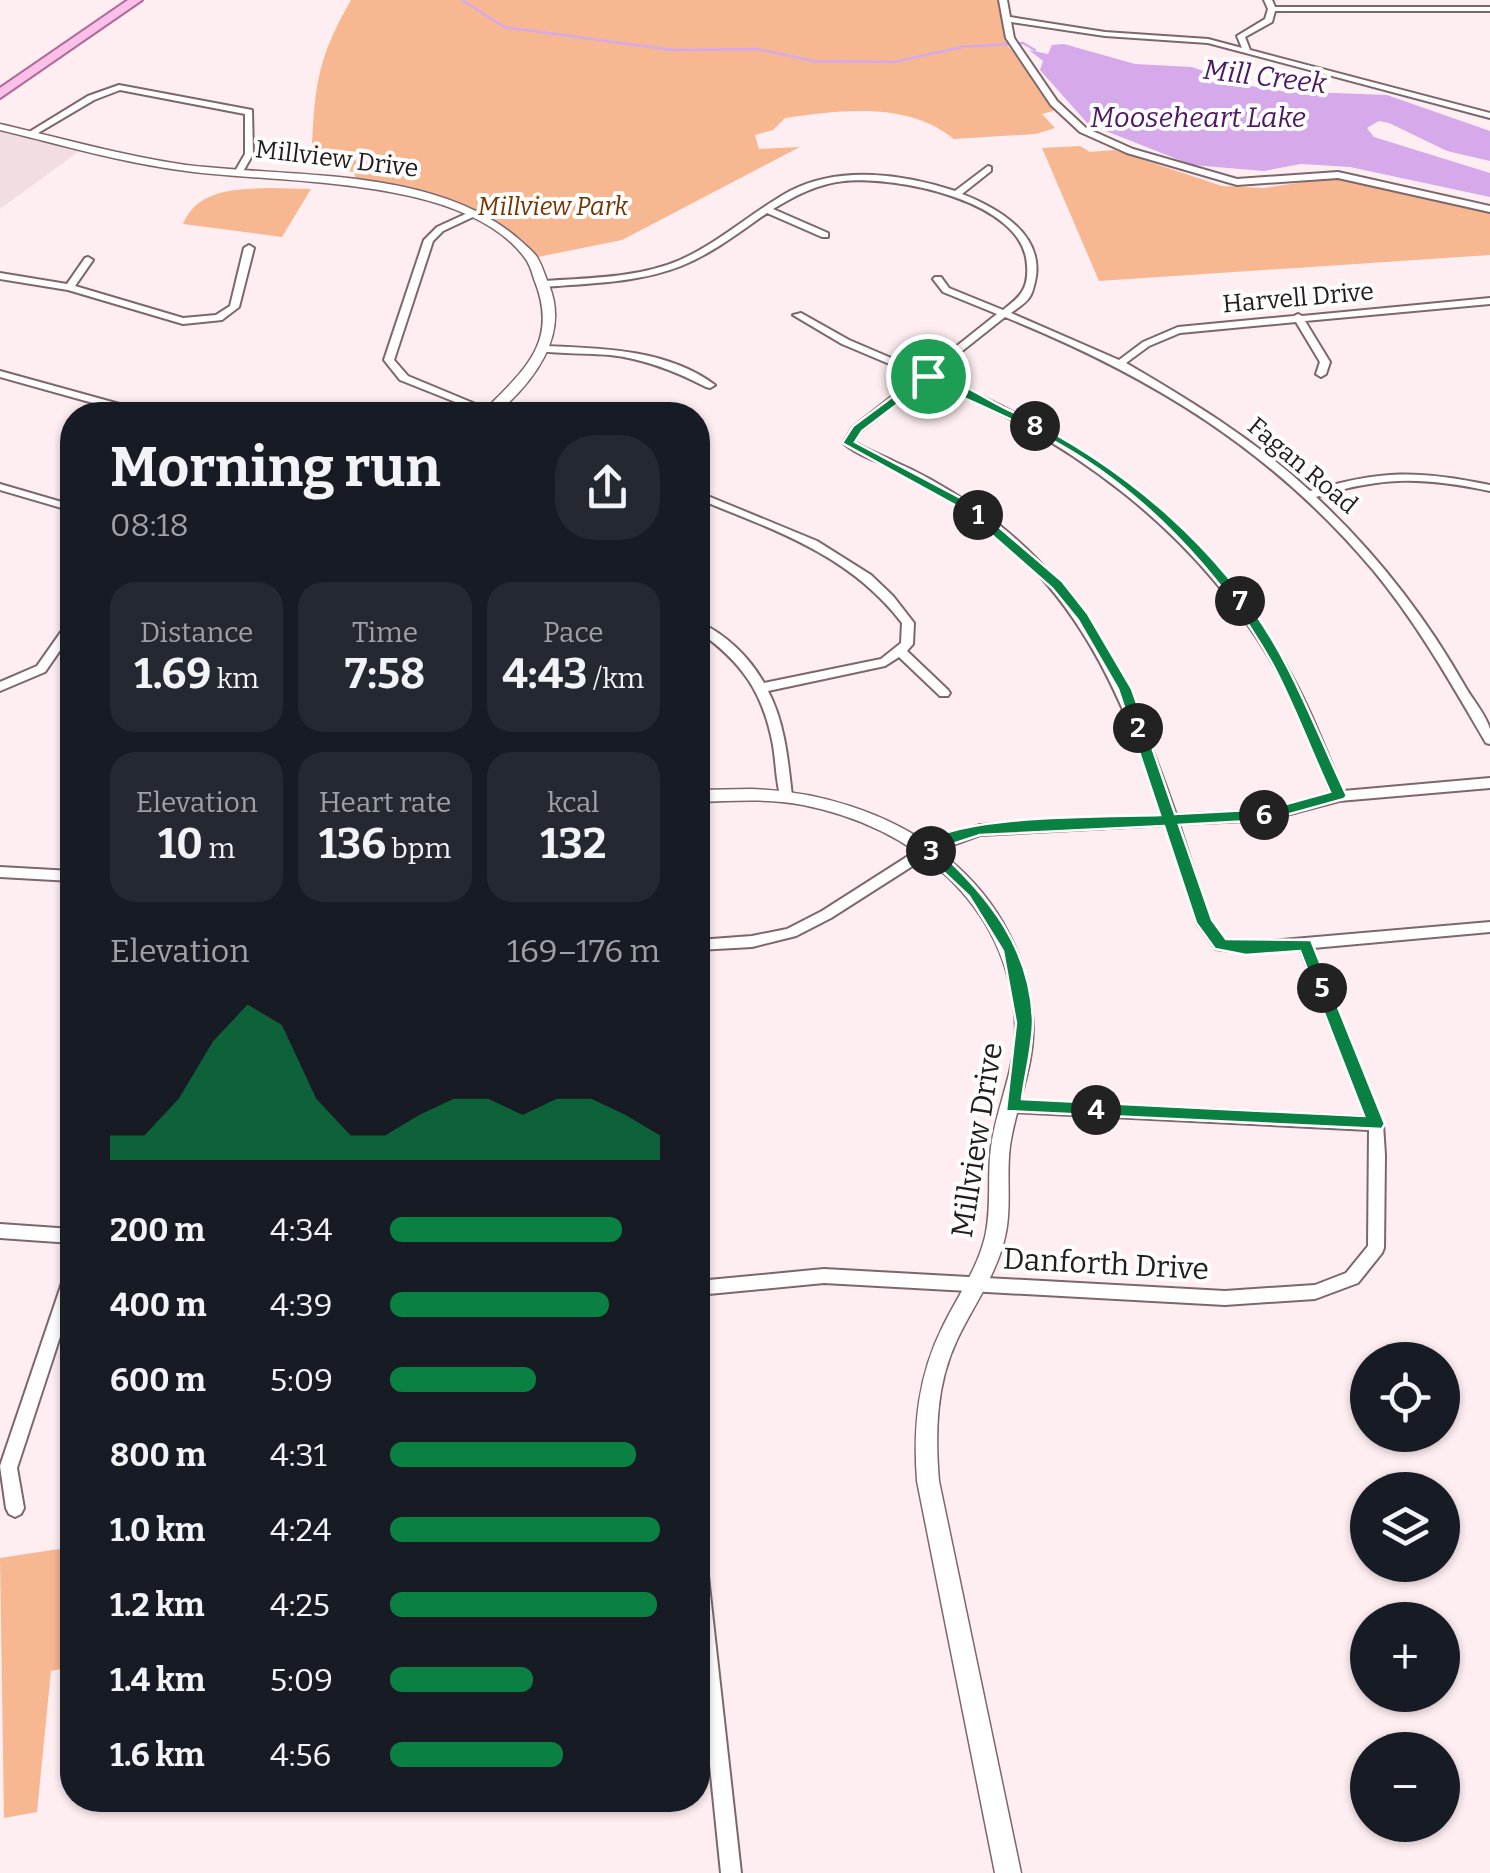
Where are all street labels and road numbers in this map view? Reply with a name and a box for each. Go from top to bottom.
street label: Millview Drive [254,134,420,184]
street label: Harvell Drive [1221,276,1375,320]
street label: Fagan Road [1241,411,1363,520]
street label: Millview Drive [944,1040,1010,1240]
street label: Danforth Drive [1002,1241,1210,1287]

